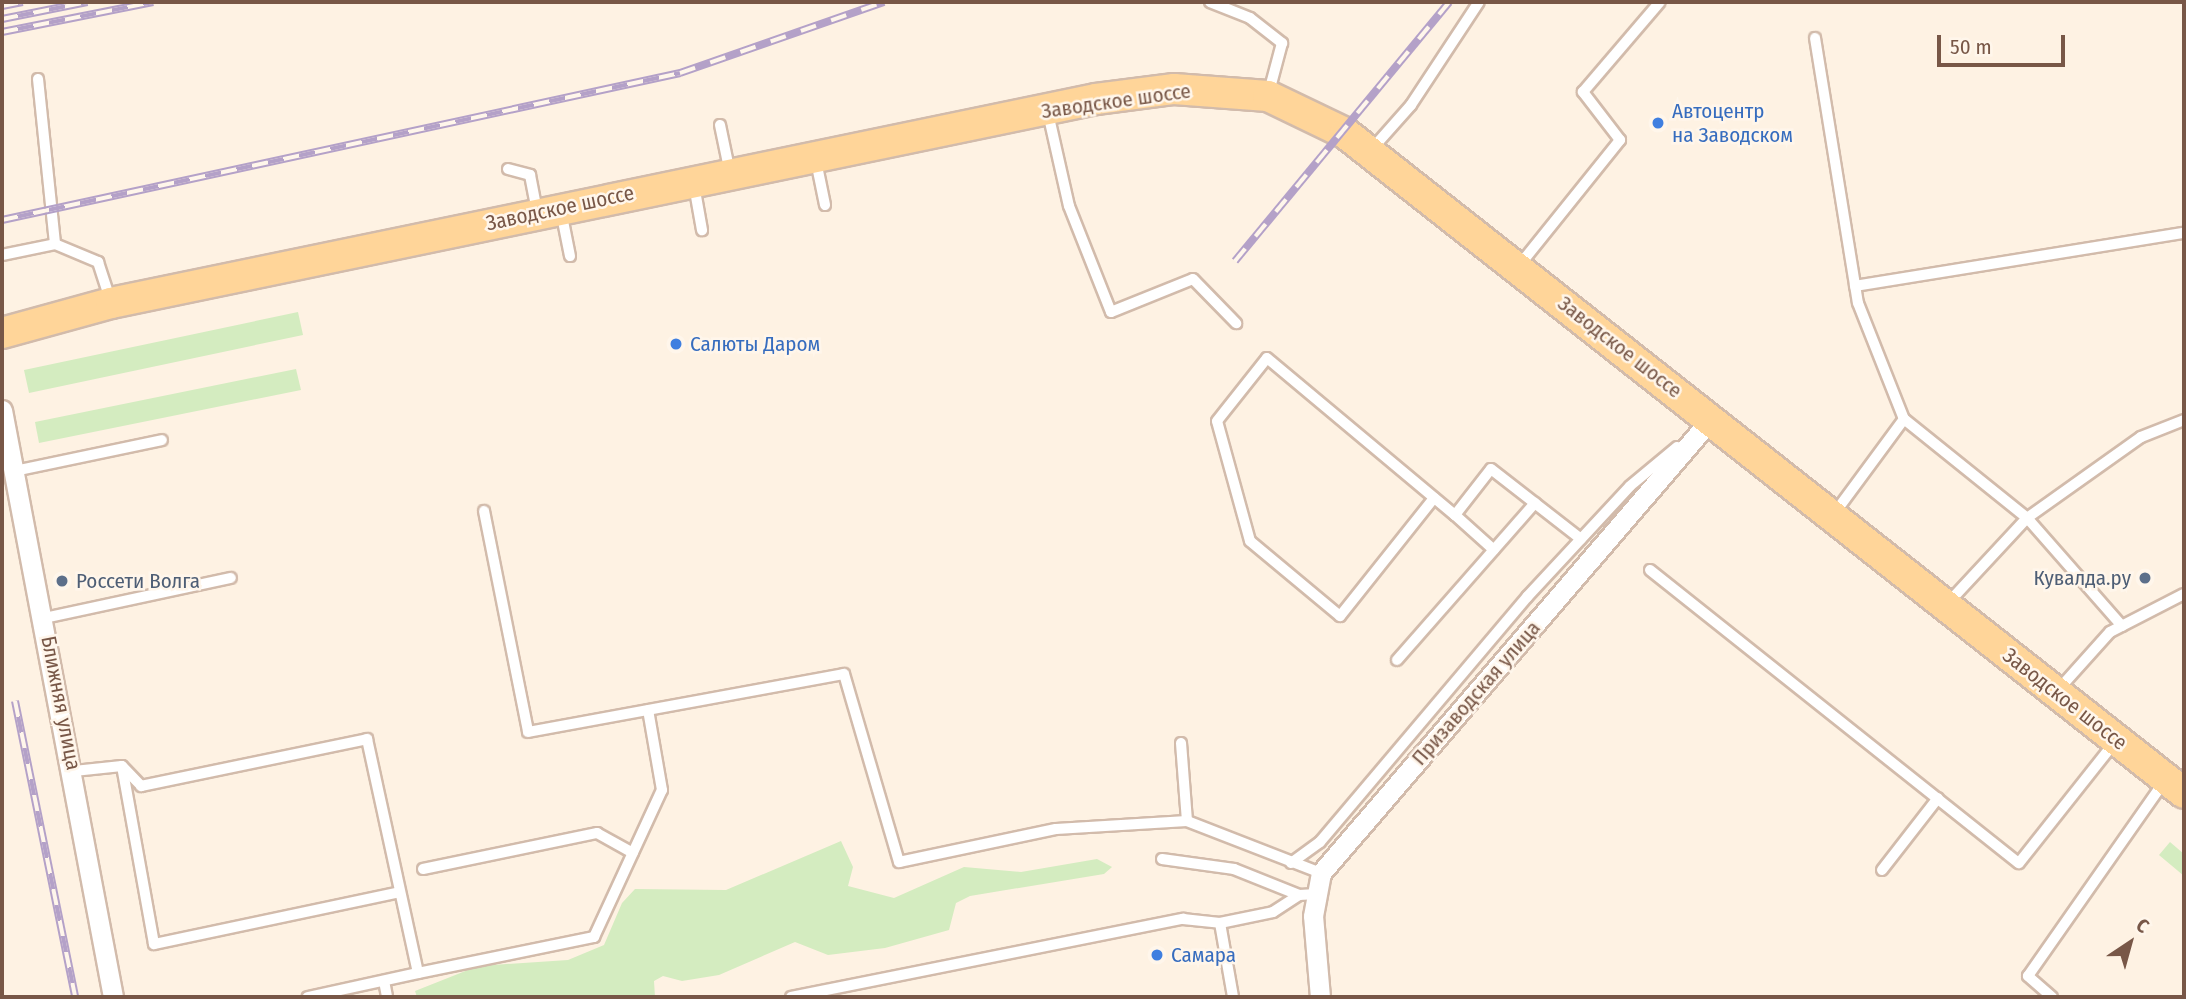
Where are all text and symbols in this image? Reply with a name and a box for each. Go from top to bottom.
scale bar [1941,21,2069,65]
text: 50 m [1950,34,1992,60]
street label: Заводское шоссе [1040,78,1192,124]
place label: Автоцентр на Заводском [1672,98,1793,148]
marker: Автоцентр на Заводском [1650,115,1666,131]
street label: Заводское шоссе [484,180,636,236]
street label: Заводское шоссе [1553,291,1687,403]
place label: Салюты Даром [690,331,820,357]
marker: Салюты Даром [668,336,684,352]
place label: Кувалда.ру [2033,565,2131,591]
place label: Россети Волга [76,568,200,594]
marker: Кувалда.ру [2137,570,2153,586]
marker: Россети Волга [54,573,70,589]
street label: Призаводская улица [1406,616,1546,770]
street label: Ближняя улица [36,634,86,772]
street label: Заводское шоссе [1998,643,2132,755]
north arrow [2095,908,2165,978]
text: С [2132,913,2153,938]
place label: Самара [1171,942,1236,968]
marker: Самара [1149,947,1165,963]

